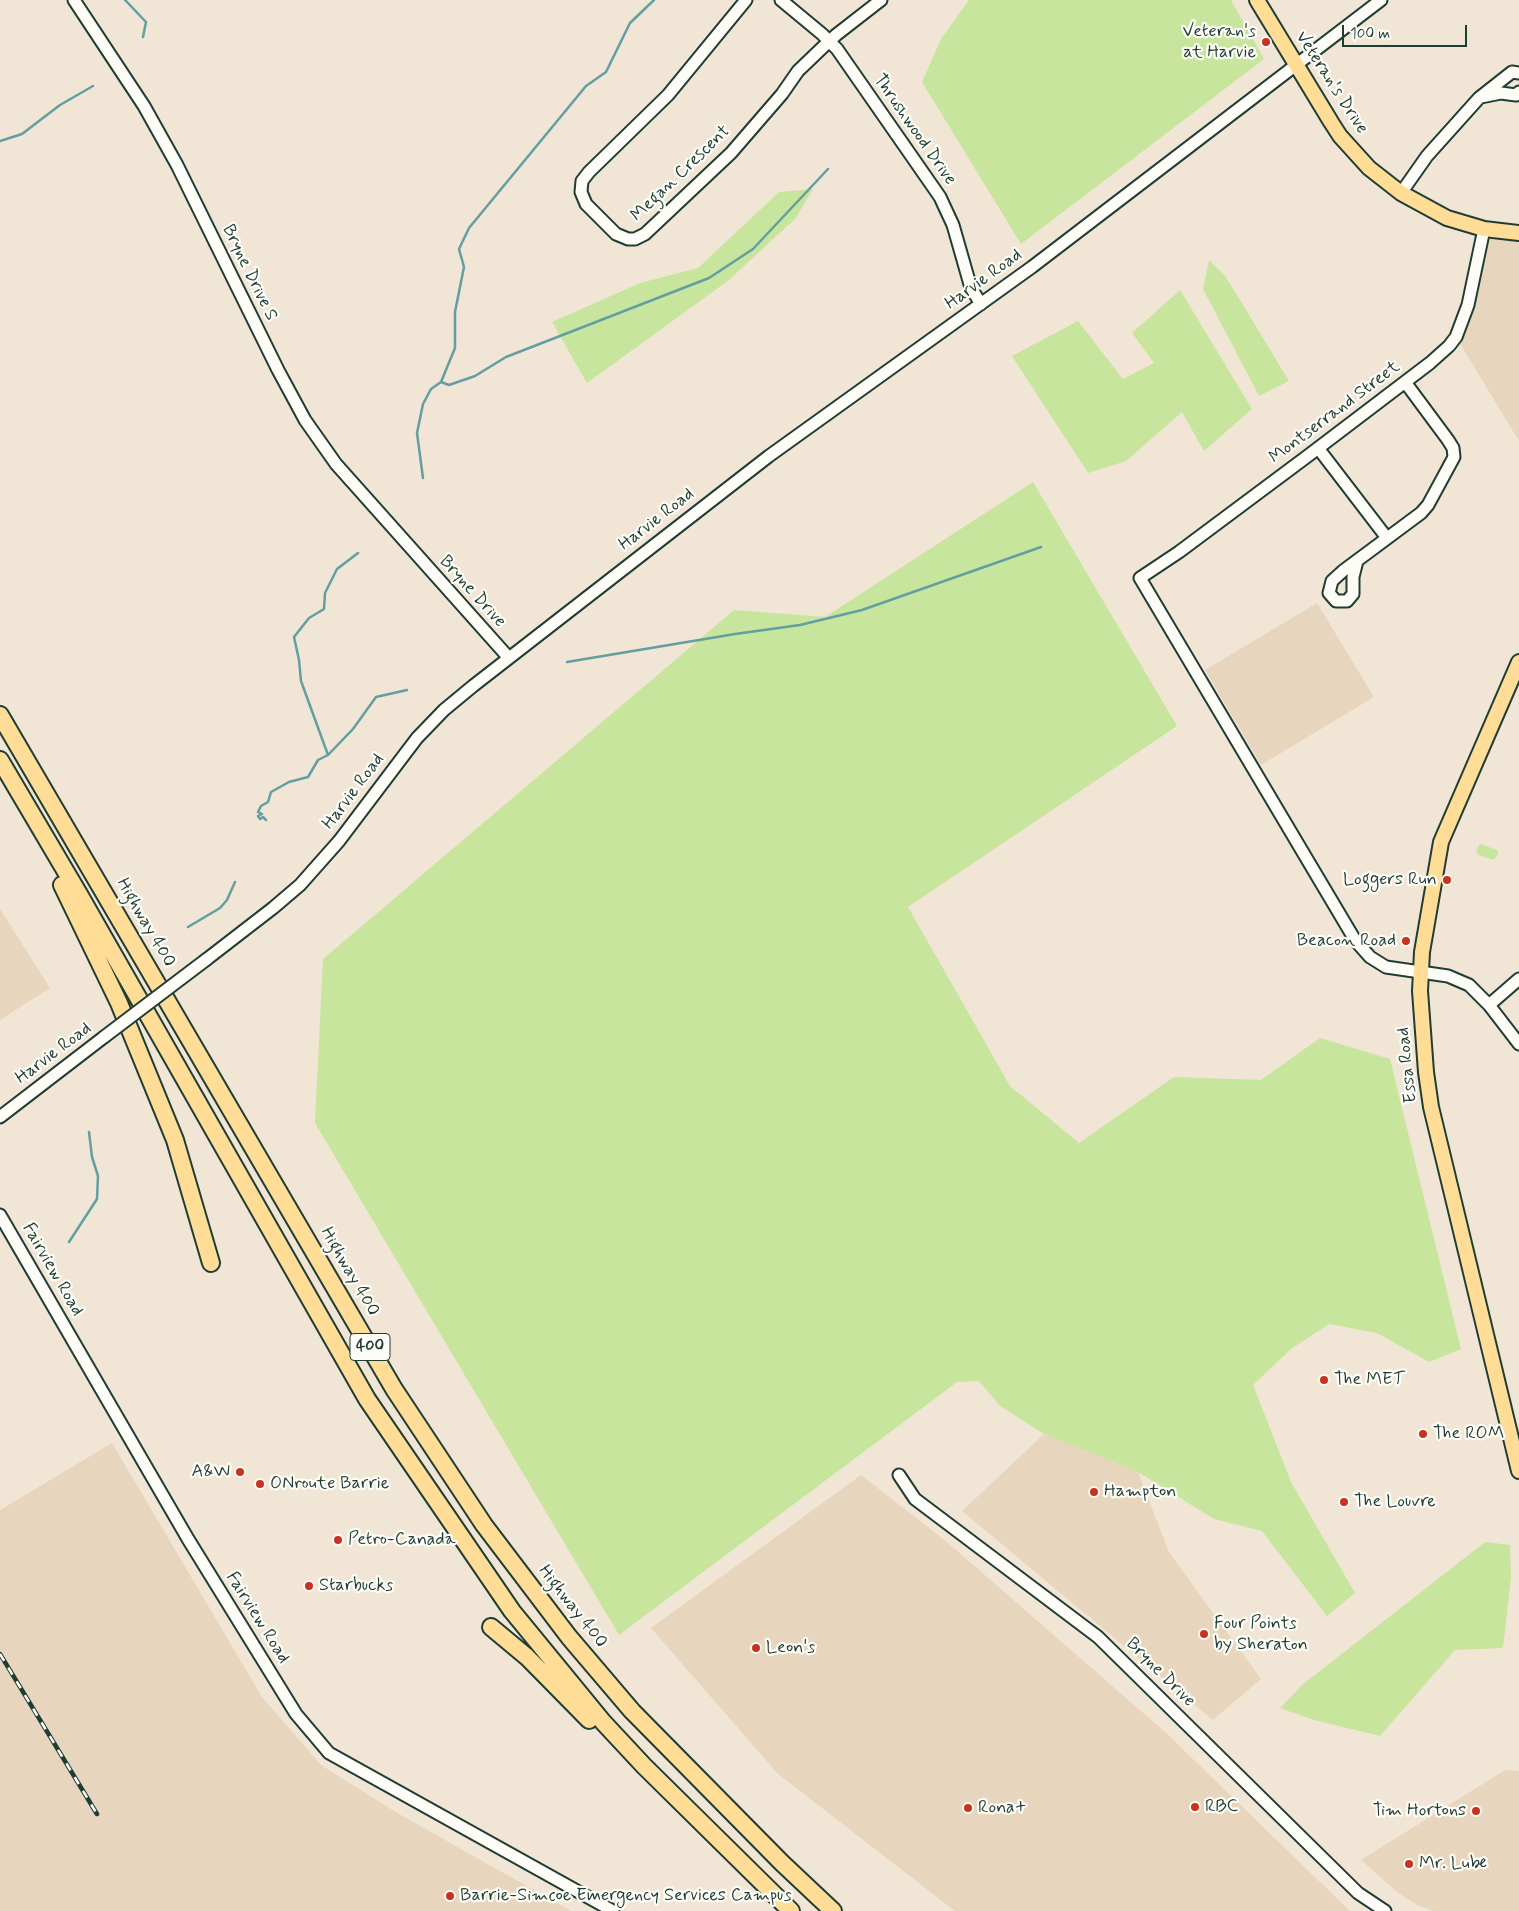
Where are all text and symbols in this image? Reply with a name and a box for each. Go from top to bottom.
scale bar [1344,15,1469,47]
place label: Veteran's at Harvie [1183,21,1256,64]
text: 100 m [1350,24,1390,44]
street label: Veteran's Drive [1290,28,1372,138]
marker: Veteran's at Harvie [1260,36,1272,48]
street label: Thrushwood Drive [868,70,960,190]
street label: Megan Crescent [627,121,735,227]
street label: Bryne Drive S [216,221,282,325]
street label: Harvie Road [941,245,1027,315]
street label: Montserrand Street [1265,357,1405,469]
street label: Harvie Road [615,484,699,556]
street label: Bryne Drive [434,552,510,632]
street label: Harvie Road [318,750,390,834]
place label: Loggers Run [1343,869,1437,891]
marker: Loggers Run [1441,874,1453,886]
street label: Highway 400 [111,875,179,971]
place label: Beacon Road [1297,930,1396,952]
marker: Beacon Road [1400,935,1412,947]
street label: Harvie Road [12,1018,96,1090]
street label: Essa Road [1393,1026,1423,1104]
street label: Fairview Road [17,1220,87,1320]
street label: Highway 400 [315,1224,383,1320]
road number: 400 [350,1334,390,1360]
place label: The MET [1334,1369,1405,1391]
marker: The MET [1318,1374,1330,1386]
place label: The ROM [1433,1423,1505,1445]
marker: The ROM [1417,1428,1429,1440]
place label: A&W [192,1461,230,1483]
marker: A&W [234,1466,246,1478]
place label: ONroute Barrie [270,1473,389,1495]
marker: ONroute Barrie [254,1478,266,1490]
place label: Hampton [1104,1481,1176,1503]
marker: Hampton [1088,1486,1100,1498]
place label: The Louvre [1354,1491,1436,1513]
marker: The Louvre [1338,1496,1350,1508]
place label: Petro-Canada [348,1529,455,1551]
marker: Petro-Canada [332,1534,344,1546]
street label: Highway 400 [533,1561,611,1653]
street label: Fairview Road [220,1568,294,1668]
place label: Starbucks [319,1575,393,1597]
marker: Starbucks [303,1580,315,1592]
place label: Four Points by Sheraton [1214,1613,1308,1656]
marker: Four Points by Sheraton [1198,1628,1210,1640]
street label: Bryne Drive [1121,1634,1199,1712]
place label: Leon's [766,1637,815,1659]
marker: Leon's [750,1642,762,1654]
place label: RBC [1205,1796,1238,1818]
place label: Rona+ [978,1797,1027,1819]
place label: Tim Hortons [1373,1800,1466,1822]
marker: RBC [1189,1801,1201,1813]
marker: Rona+ [962,1802,974,1814]
marker: Tim Hortons [1470,1805,1482,1817]
place label: Mr. Lube [1419,1853,1487,1875]
marker: Mr. Lube [1403,1858,1415,1870]
place label: Barrie-Simcoe Emergency Services Campus [460,1885,792,1907]
marker: Barrie-Simcoe Emergency Services Campus [444,1890,456,1902]

